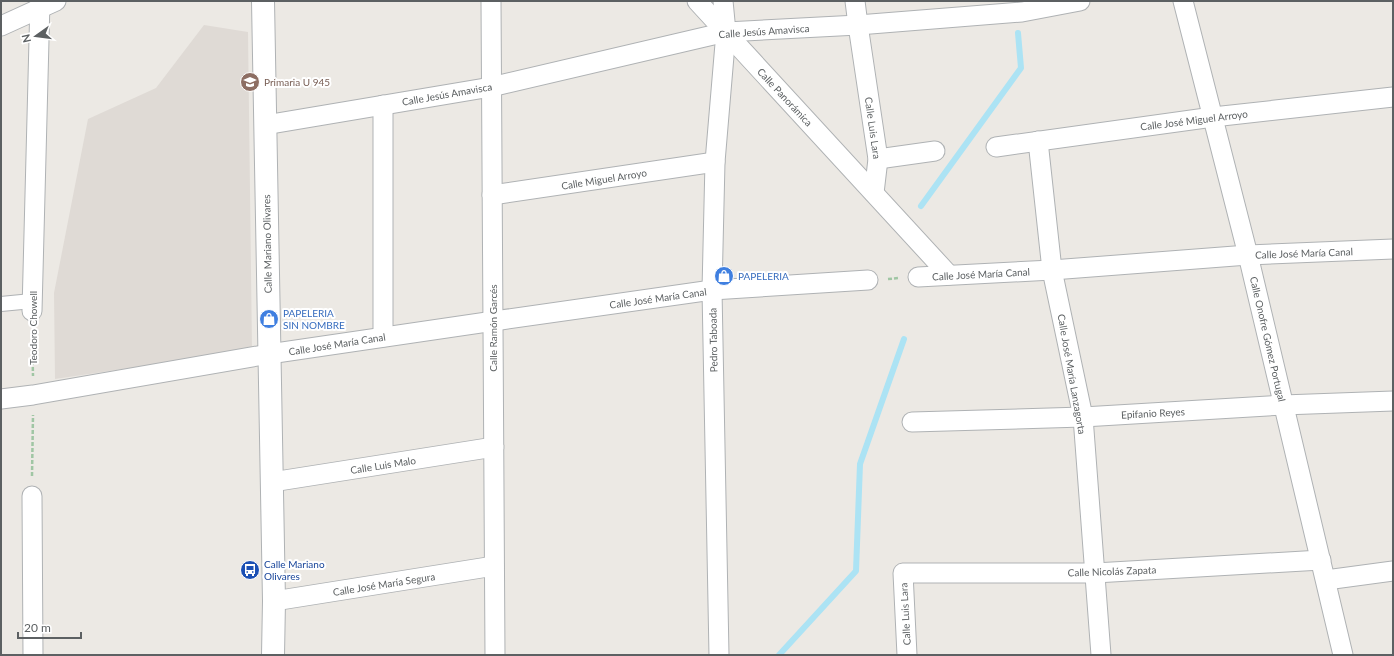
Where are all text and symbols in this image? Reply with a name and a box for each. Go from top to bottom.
north arrow [16,16,56,56]
street label: Calle Jesús Amavisca [718,22,810,40]
text: N [18,33,33,44]
street label: Calle Panorámica [755,65,815,129]
school or university icon: Primaria U 945 [239,71,261,93]
place label: Primaria U 945 [264,76,330,88]
street label: Calle Jesús Amavisca [401,80,493,108]
street label: Calle Luis Lara [863,96,883,160]
street label: Calle José Miguel Arroyo [1140,107,1249,133]
street label: Calle Miguel Arroyo [560,166,648,192]
street label: Calle Mariano Olivares [260,194,274,294]
street label: Calle José María Canal [1255,245,1353,261]
shop icon: PAPELERIA [713,265,735,287]
street label: Calle José María Canal [932,265,1030,283]
place label: PAPELERIA [738,270,789,282]
street label: Calle Onofre Gómez Portugal [1248,275,1288,403]
street label: Calle Ramón Garcés [487,284,499,372]
street label: Calle José María Canal [609,285,707,311]
street label: Teodoro Chowell [27,291,39,365]
place label: PAPELERIA SIN NOMBRE [283,307,345,331]
shop icon: PAPELERIA SIN NOMBRE [258,308,280,330]
street label: Pedro Taboada [706,308,720,372]
street label: Calle José María Lanzagorta [1056,313,1088,435]
street label: Calle José María Canal [288,330,386,358]
street label: Epifanio Reyes [1121,405,1185,421]
street label: Calle Luis Malo [349,454,417,476]
place label: Calle Mariano Olivares [264,558,325,582]
bus stop icon: Calle Mariano Olivares [239,559,261,581]
street label: Calle Nicolás Zapata [1067,563,1157,579]
street label: Calle José María Segura [332,570,436,598]
street label: Calle Luis Lara [897,582,913,646]
scale bar [18,614,81,640]
text: 20 m [24,620,51,635]

